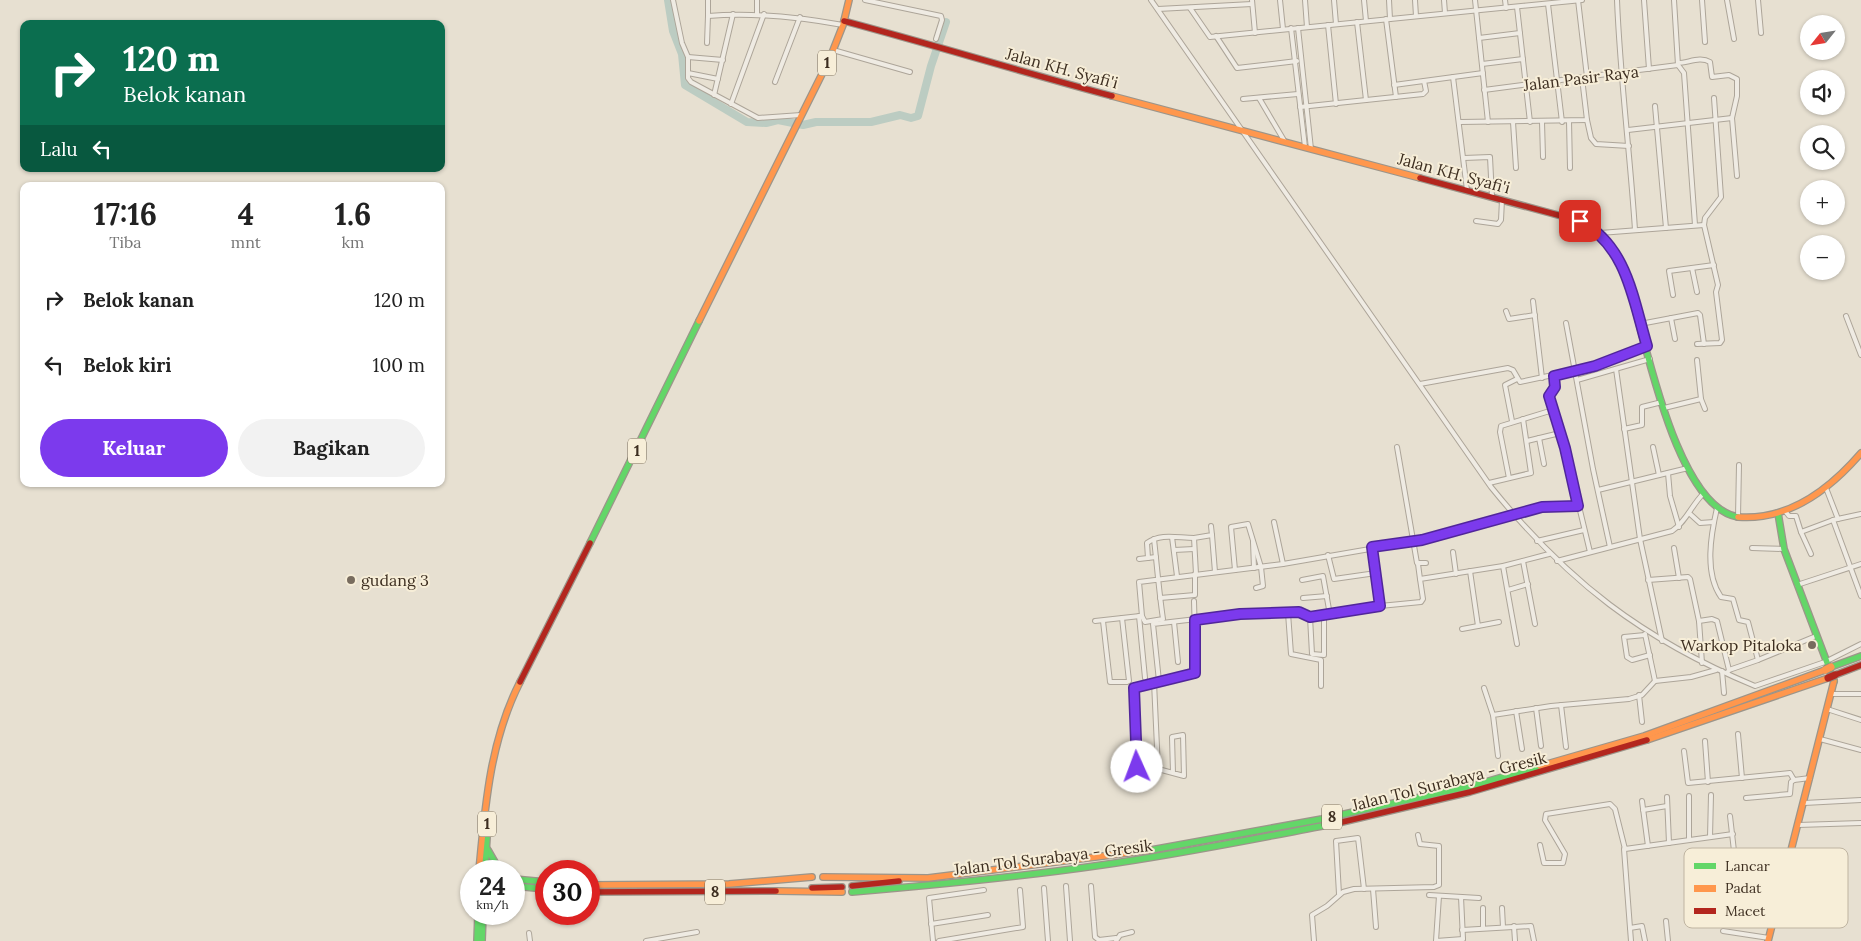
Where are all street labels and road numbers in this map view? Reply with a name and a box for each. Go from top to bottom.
street label: Jalan KH. Syafi'i [1003,43,1120,93]
road number: 1 [818,50,836,76]
street label: Jalan Pasir Raya [1521,61,1640,95]
street label: Jalan KH. Syafi'i [1395,148,1512,198]
road number: 1 [628,438,646,464]
street label: Jalan Tol Surabaya - Gresik [1349,747,1549,815]
road number: 8 [1322,804,1342,830]
road number: 1 [478,812,496,836]
street label: Jalan Tol Surabaya - Gresik [952,835,1154,879]
road number: 8 [705,880,725,904]

